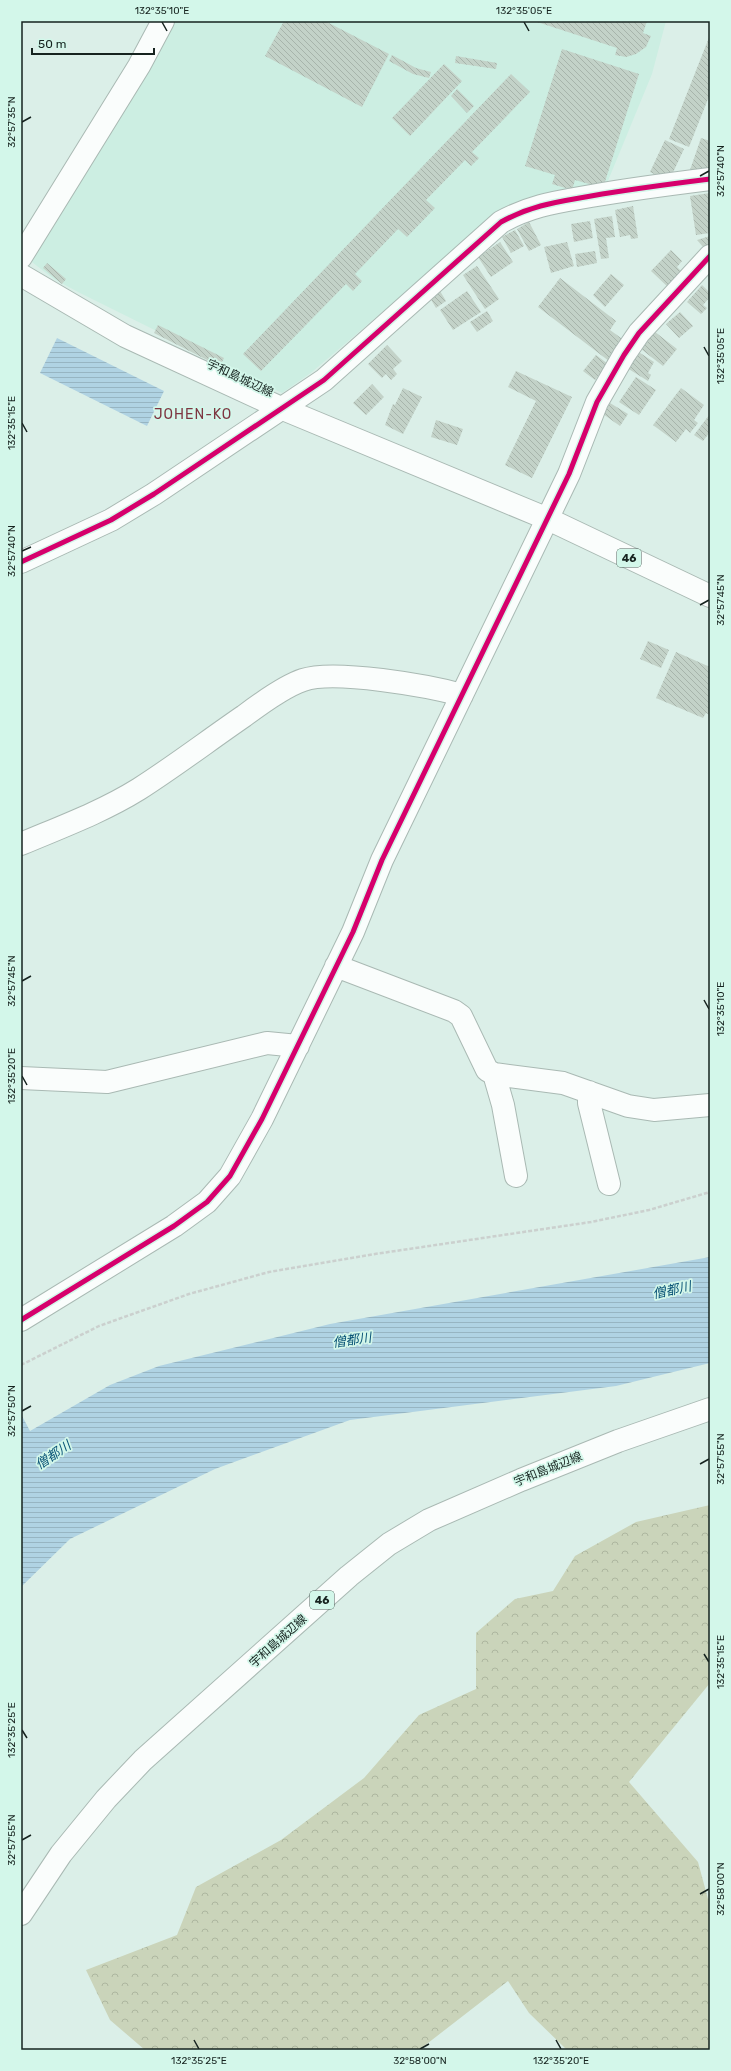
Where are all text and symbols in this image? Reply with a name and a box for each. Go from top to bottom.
text: 132°35'10"E [135,5,189,17]
text: 132°35'05"E [496,5,552,17]
scale bar [32,30,154,56]
text: 50 m [38,37,66,51]
text: 32°57'35"N [6,96,18,148]
text: 32°57'40"N [715,145,727,197]
text: 132°35'05"E [715,328,727,384]
street label: 宇和島城辺線 [204,356,276,400]
text: 132°35'15"E [6,396,18,450]
district label: JOHEN-KO [154,406,232,423]
text: 32°57'40"N [6,525,18,577]
road number: 46 [617,549,641,567]
text: 32°57'45"N [715,574,727,626]
text: 32°57'45"N [6,955,18,1007]
text: 132°35'10"E [715,982,727,1036]
text: 132°35'20"E [6,1048,18,1104]
water label: 僧都川 [651,1278,695,1301]
water label: 僧都川 [332,1330,374,1350]
text: 32°57'50"N [6,1385,18,1437]
text: 32°57'55"N [715,1433,727,1485]
water label: 僧都川 [33,1437,75,1472]
street label: 宇和島城辺線 [512,1449,584,1489]
road number: 46 [310,1591,334,1609]
street label: 宇和島城辺線 [247,1612,309,1670]
text: 132°35'15"E [715,1635,727,1689]
text: 132°35'25"E [6,1702,18,1758]
text: 32°57'55"N [6,1814,18,1866]
text: 32°58'00"N [715,1862,727,1916]
text: 132°35'25"E [171,2055,227,2067]
text: 32°58'00"N [393,2055,447,2067]
text: 132°35'20"E [533,2055,589,2067]

